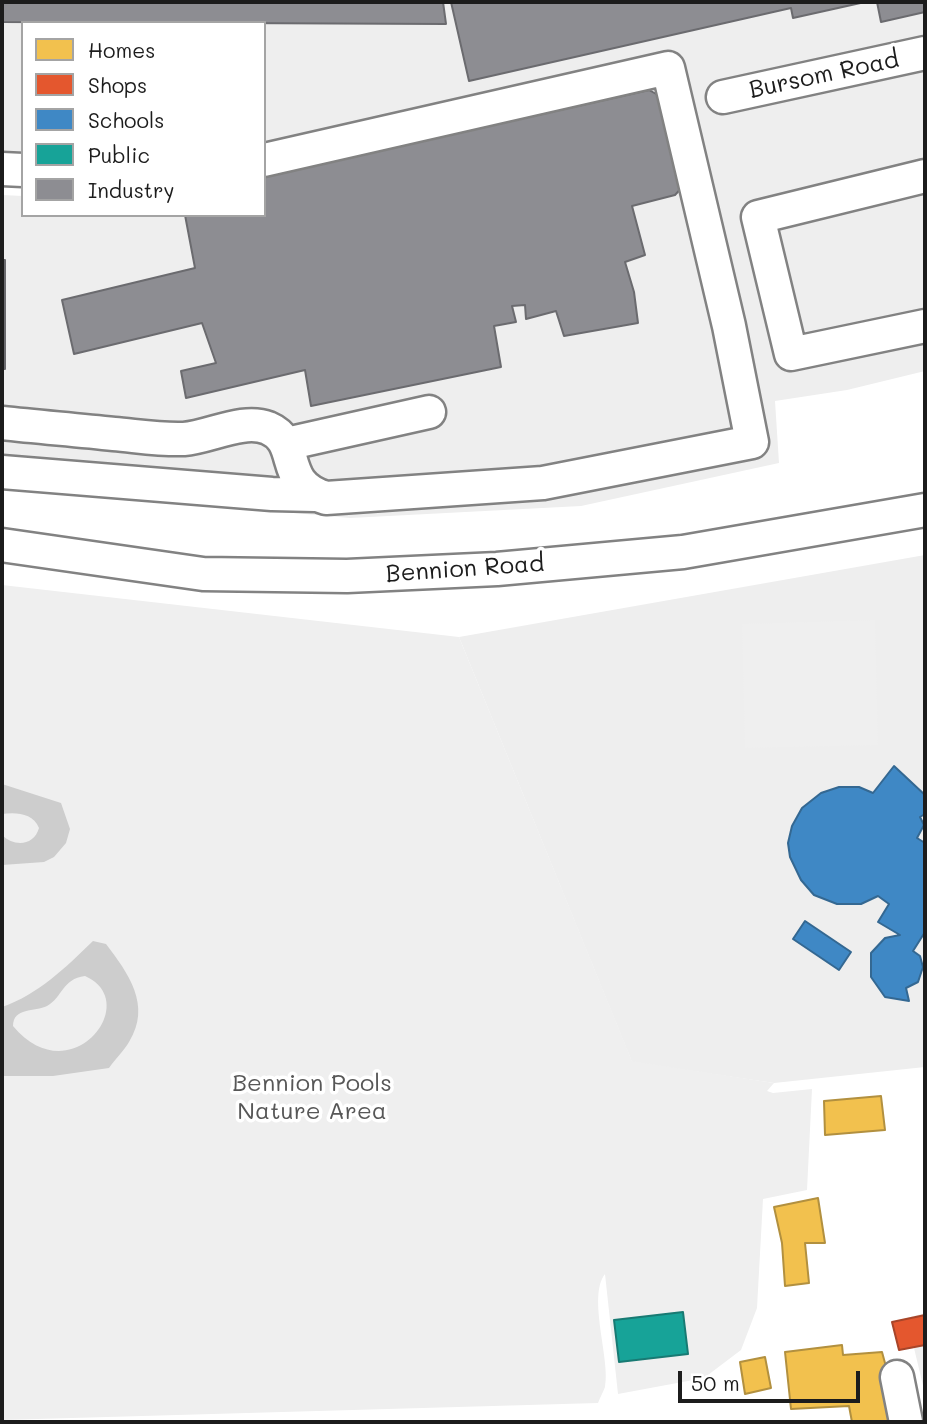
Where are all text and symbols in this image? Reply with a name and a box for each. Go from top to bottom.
legend [21,21,266,217]
text: Homes [88,36,155,63]
street label: Bursom Road [746,45,902,105]
text: Shops [88,71,147,98]
text: Schools [88,106,164,133]
text: Public [88,141,150,168]
text: Industry [88,176,175,203]
street label: Bennion Road [385,549,545,589]
park label: Bennion Pools Nature Area [232,1070,392,1126]
scale bar [682,1358,864,1402]
text: 50 m [691,1369,740,1396]

